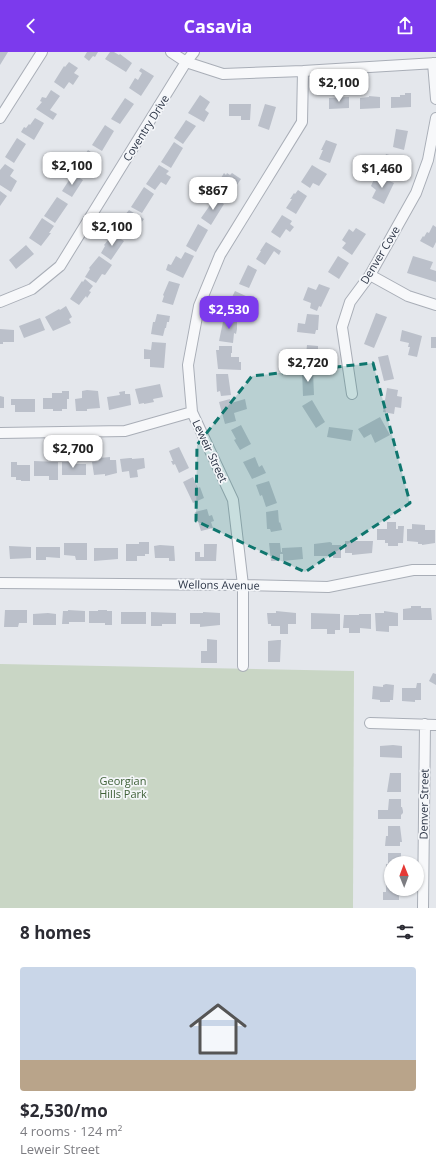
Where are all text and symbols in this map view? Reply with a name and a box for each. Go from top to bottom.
text: Casavia [184,14,252,38]
icon: back [20,15,42,37]
icon: share [394,15,416,37]
pin: $2,100 [306,69,372,103]
text: $2,100 [319,73,359,91]
street label: Coventry Drive [119,92,172,164]
pin: $2,100 [39,152,105,186]
pin: $1,460 [349,155,415,189]
text: $2,100 [52,156,92,174]
text: $1,460 [362,159,402,177]
pin: $867 [189,177,237,211]
text: $867 [198,181,228,199]
pin: $2,100 [79,213,145,247]
text: $2,100 [92,217,132,235]
street label: Denver Cove [356,223,403,287]
pin: $2,530 [196,296,262,330]
text: $2,530 [209,300,249,318]
pin: $2,720 [275,349,341,383]
text: $2,720 [288,353,328,371]
street label: Leweir Street [189,417,232,485]
pin: $2,700 [40,435,106,469]
text: $2,700 [53,439,93,457]
street label: Wellons Avenue [178,576,260,593]
street label: Denver Street [415,768,432,839]
park label: Georgian Hills Park [99,773,147,801]
north arrow [384,856,424,896]
map controls [384,856,424,896]
text: 8 homes [20,921,91,944]
icon: filters [394,921,416,943]
icon: home [182,993,254,1065]
text: $2,530/mo [20,1099,108,1122]
text: 4 rooms · 124 m² [20,1122,122,1140]
text: Leweir Street [20,1140,100,1158]

